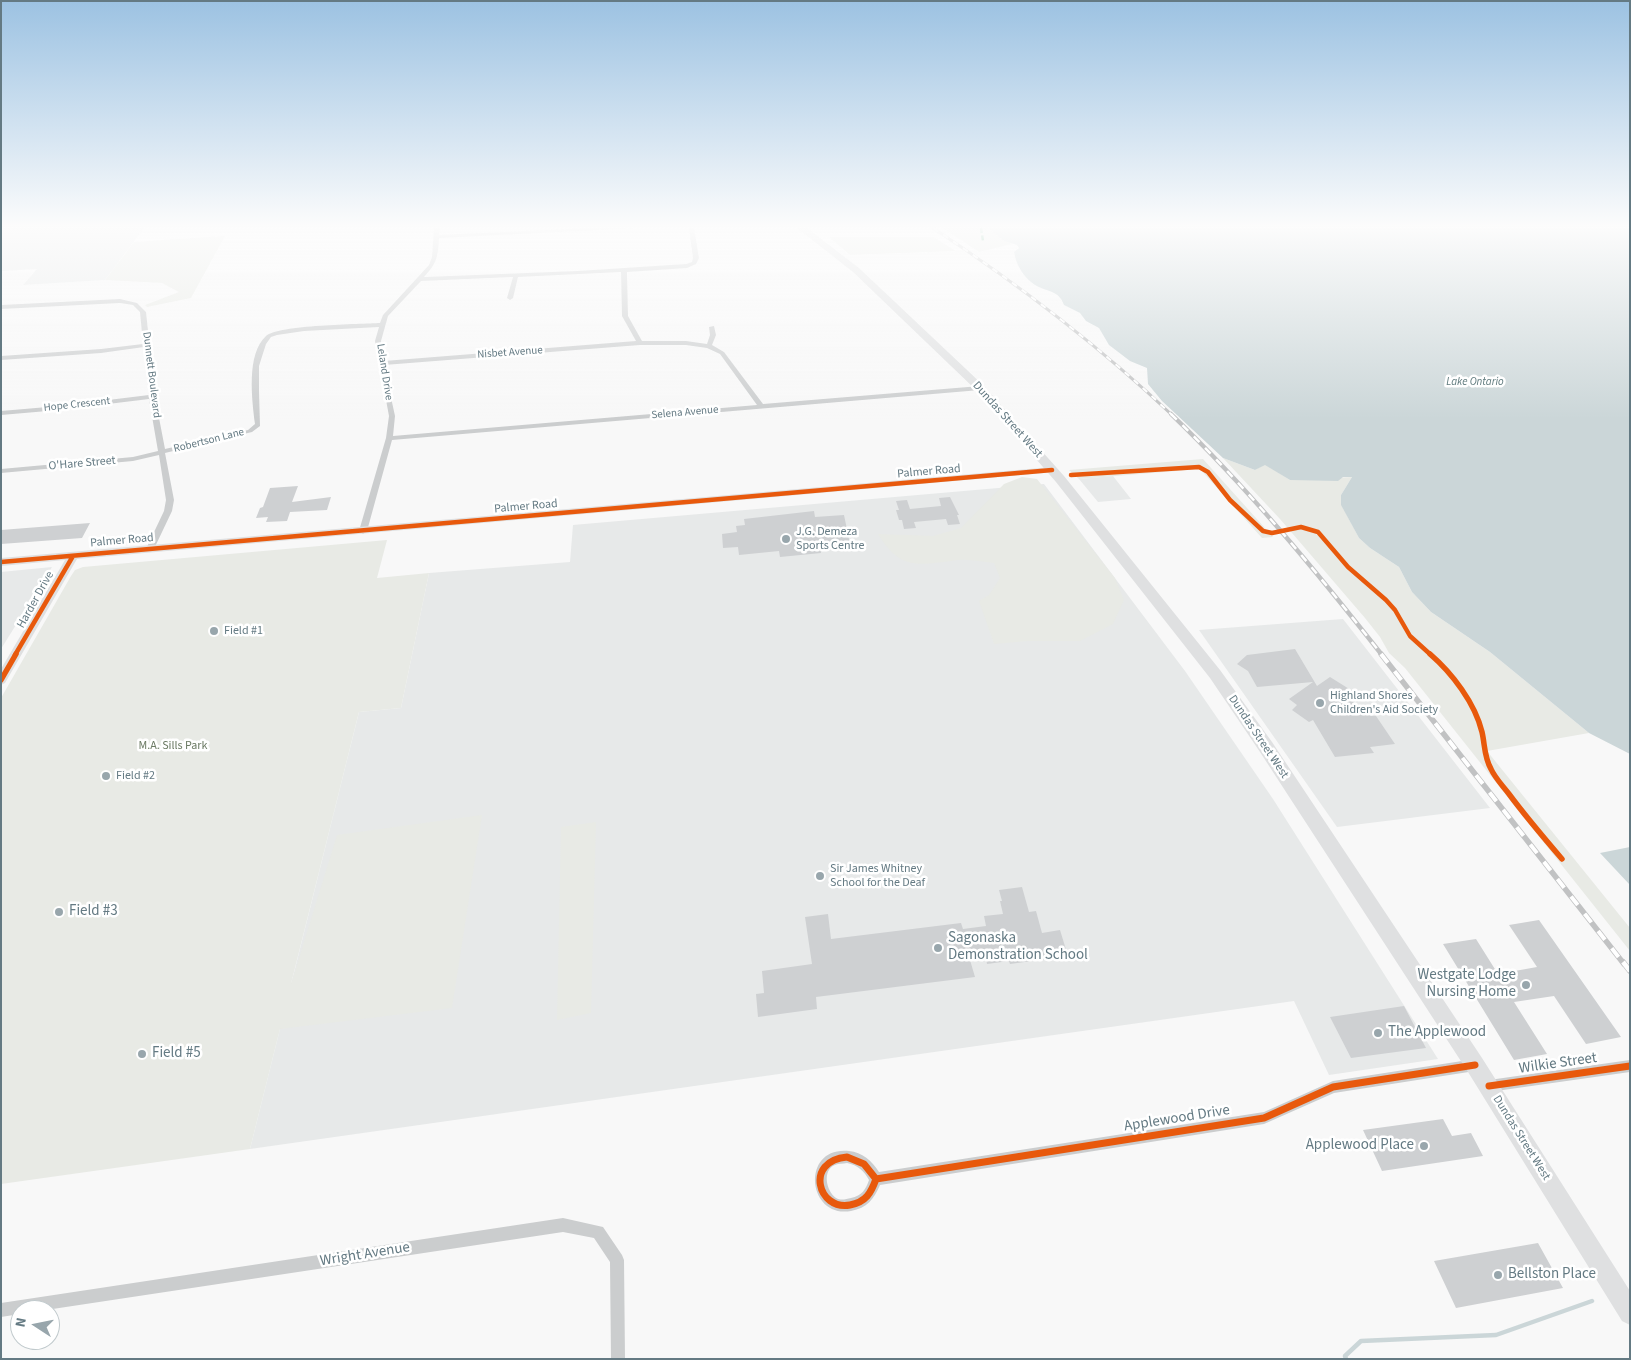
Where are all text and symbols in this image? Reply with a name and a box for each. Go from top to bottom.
street label: Dunnett Boulevard [139,331,163,419]
street label: Leland Drive [373,343,395,401]
street label: Nisbet Avenue [477,344,543,362]
water label: Lake Ontario [1446,376,1504,390]
street label: Dundas Street West [969,379,1045,461]
street label: Hope Crescent [43,395,111,415]
street label: Selena Avenue [651,403,719,423]
street label: Robertson Lane [172,426,246,456]
street label: O'Hare Street [48,454,116,474]
street label: Palmer Road [897,462,961,482]
street label: Palmer Road [494,497,558,517]
place label: J.G. Demeza Sports Centre [796,525,865,553]
street label: Palmer Road [90,531,154,551]
marker: J.G. Demeza Sports Centre [780,533,792,545]
street label: Harder Drive [14,569,58,631]
place label: Field #1 [224,624,263,638]
marker: Field #1 [208,625,220,637]
place label: Highland Shores Children's Aid Society [1330,689,1438,717]
street label: Dundas Street West [1225,693,1291,781]
marker: Highland Shores Children's Aid Society [1314,697,1326,709]
park label: M.A. Sills Park [139,739,207,753]
place label: Field #2 [116,769,155,783]
marker: Field #2 [100,770,112,782]
place label: Sir James Whitney School for the Deaf [830,862,925,890]
marker: Sir James Whitney School for the Deaf [814,870,826,882]
place label: Field #3 [69,903,118,921]
marker: Field #3 [53,906,65,918]
place label: Sagonaska Demonstration School [948,930,1088,965]
marker: Sagonaska Demonstration School [932,942,944,954]
place label: Westgate Lodge Nursing Home [1418,967,1516,1002]
marker: Westgate Lodge Nursing Home [1520,979,1532,991]
place label: The Applewood [1388,1024,1486,1042]
marker: The Applewood [1372,1027,1384,1039]
place label: Field #5 [152,1045,201,1063]
marker: Field #5 [136,1048,148,1060]
street label: Wilkie Street [1518,1050,1598,1078]
street label: Dundas Street West [1489,1093,1553,1183]
street label: Applewood Drive [1123,1102,1231,1136]
place label: Applewood Place [1306,1137,1414,1155]
marker: Applewood Place [1418,1140,1430,1152]
street label: Wright Avenue [319,1239,411,1271]
place label: Bellston Place [1508,1266,1596,1284]
marker: Bellston Place [1492,1269,1504,1281]
north arrow [10,1300,60,1350]
text: N [11,1316,32,1329]

